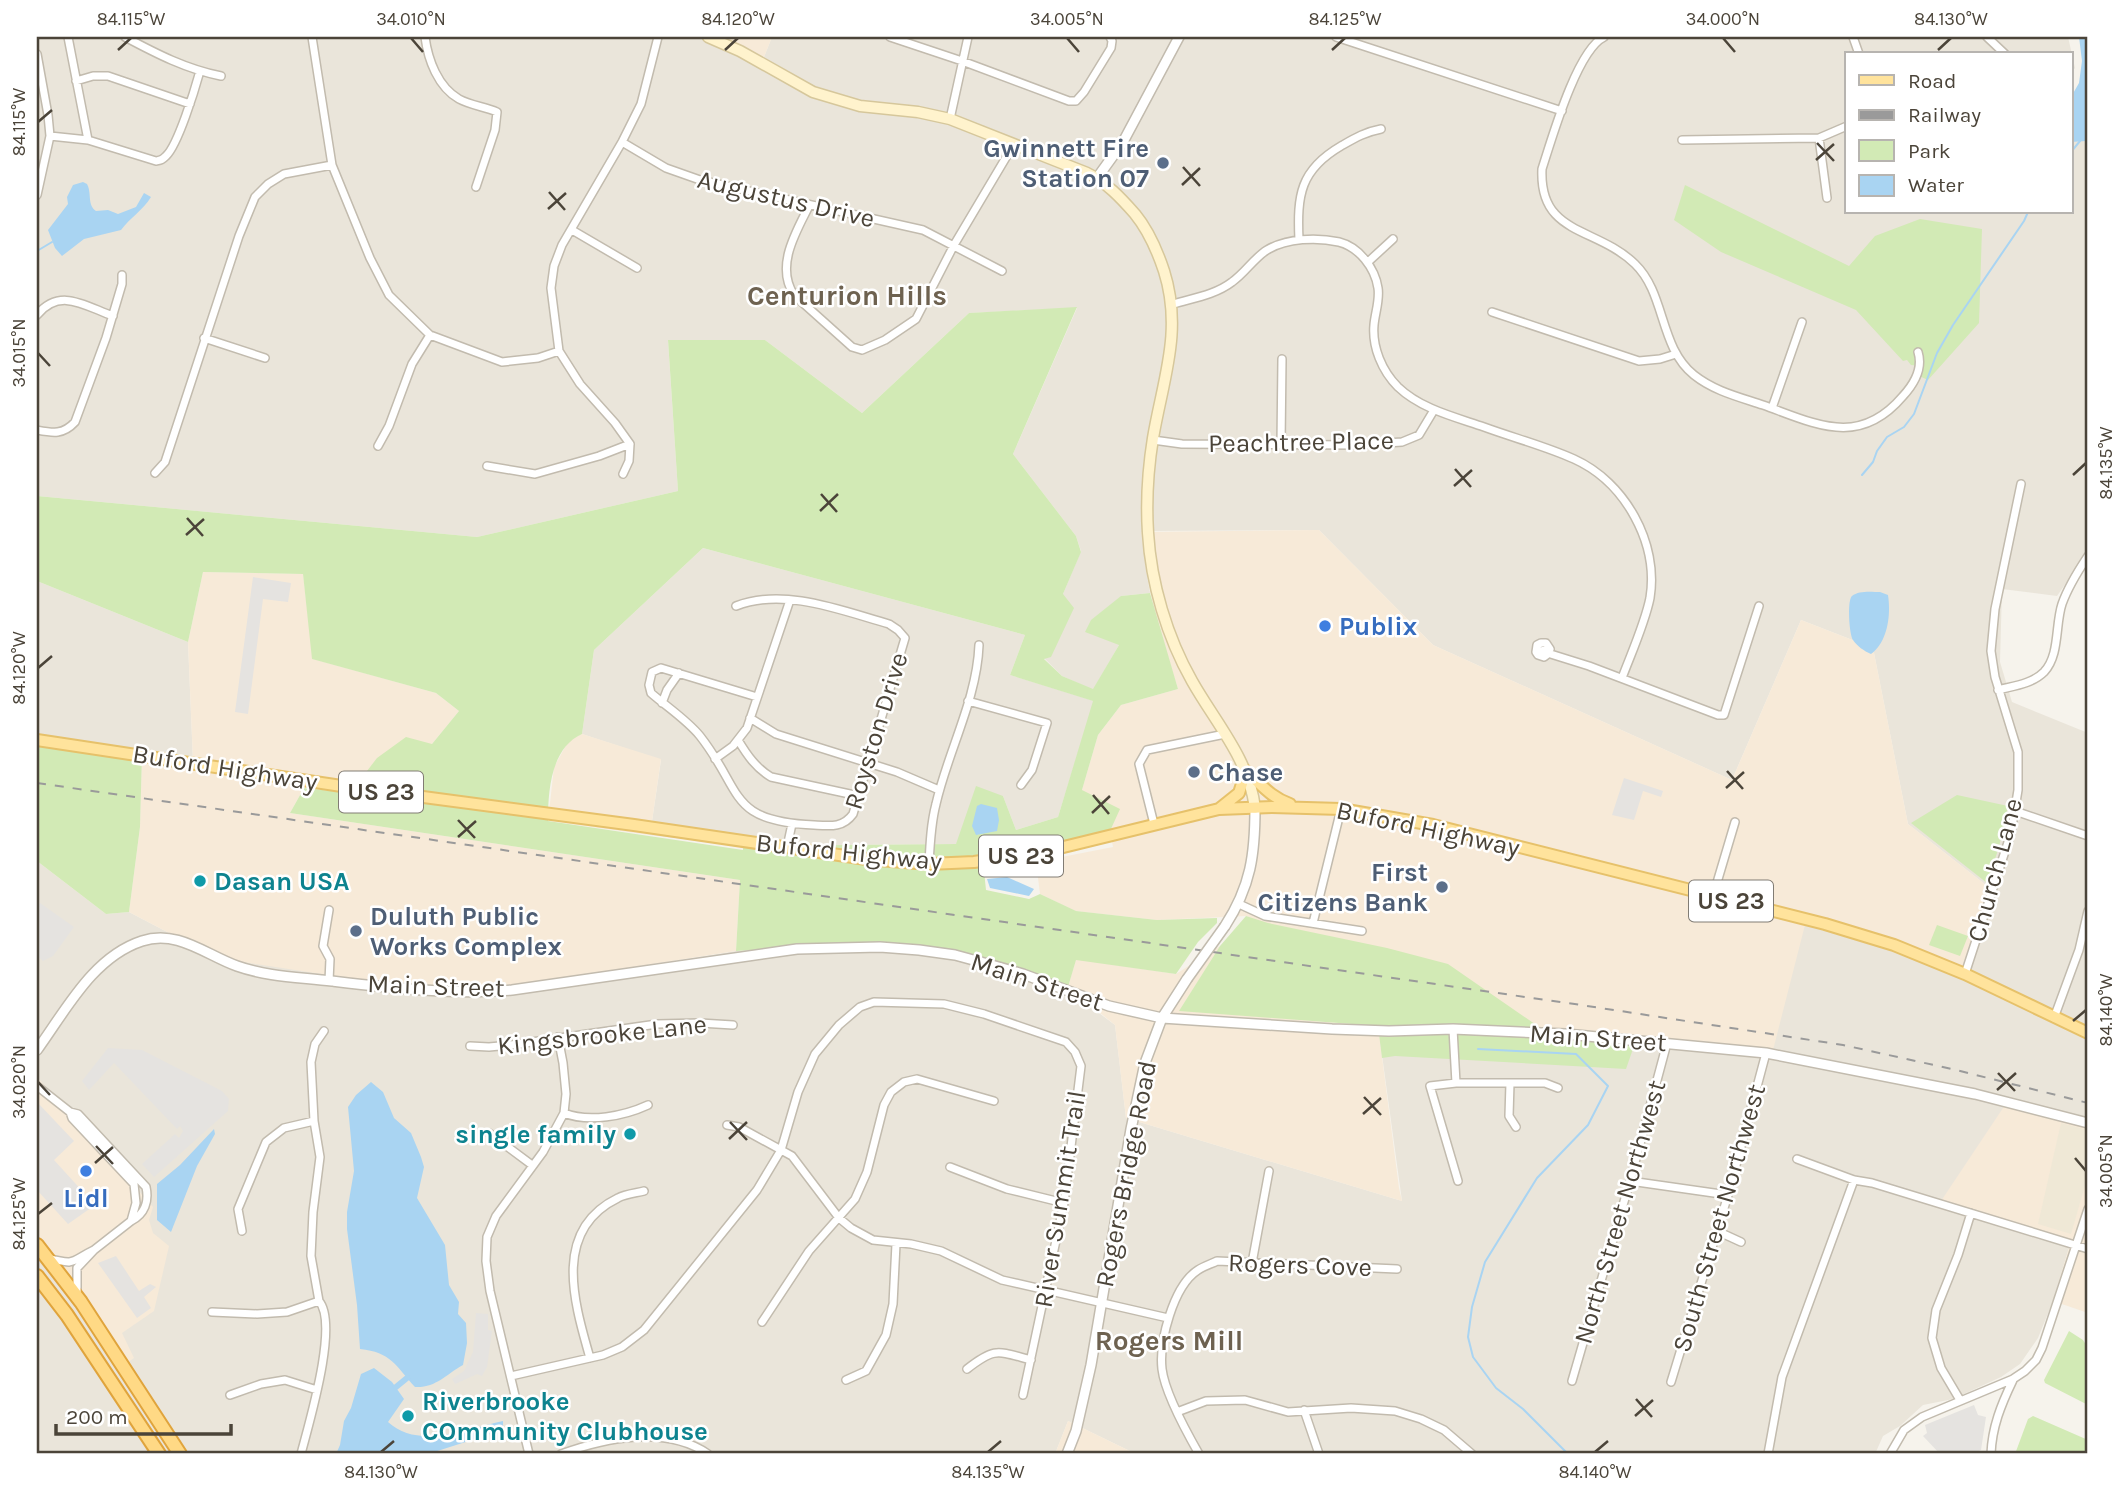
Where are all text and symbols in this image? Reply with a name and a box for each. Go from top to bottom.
text: 84.115°W [97,8,165,30]
text: 34.010°N [376,8,446,30]
text: 84.120°W [701,8,775,30]
text: 34.005°N [1030,8,1104,30]
text: 84.125°W [1308,8,1382,30]
text: 34.000°N [1686,8,1760,30]
text: 84.130°W [1914,8,1988,30]
legend [1845,52,2072,214]
text: Road [1908,69,1956,93]
text: 84.115°W [8,88,30,156]
text: Railway [1908,103,1981,127]
place label: Gwinnett Fire Station 07 [983,133,1149,194]
text: Park [1908,139,1951,163]
marker: Gwinnett Fire Station 07 [1155,155,1171,171]
street label: Augustus Drive [694,164,878,234]
text: Water [1908,173,1964,197]
district label: Centurion Hills [747,279,947,312]
text: 34.015°N [8,318,30,388]
street label: Peachtree Place [1208,425,1394,459]
text: 84.135°W [2095,426,2117,500]
place label: Publix [1339,611,1417,642]
marker: Publix [1317,618,1333,634]
text: 84.120°W [8,631,30,705]
street label: Royston Drive [837,649,915,813]
street label: Buford Highway [130,738,320,798]
place label: Chase [1208,757,1283,788]
marker: Chase [1186,764,1202,780]
road number: US 23 [339,772,423,812]
street label: Buford Highway [1333,794,1523,864]
street label: Church Lane [1961,795,2029,945]
street label: Buford Highway [755,827,943,877]
road number: US 23 [979,836,1063,876]
place label: First Citizens Bank [1257,857,1428,918]
place label: Dasan USA [214,866,350,897]
marker: Dasan USA [192,873,208,889]
marker: First Citizens Bank [1434,879,1450,895]
road number: US 23 [1689,880,1773,922]
place label: Duluth Public Works Complex [370,901,562,962]
marker: Duluth Public Works Complex [348,923,364,939]
street label: Main Street [967,946,1107,1018]
street label: Main Street [367,968,505,1004]
text: 84.140°W [2095,973,2117,1047]
street label: Kingsbrooke Lane [496,1009,708,1061]
street label: Main Street [1528,1018,1668,1058]
text: 34.020°N [8,1045,30,1119]
street label: Rogers Bridge Road [1089,1058,1163,1290]
street label: North Street Northwest [1567,1076,1673,1348]
street label: South Street Northwest [1666,1080,1772,1356]
street label: River Summit Trail [1028,1088,1092,1310]
place label: single family [455,1119,616,1150]
marker: single family [622,1126,638,1142]
text: 34.005°N [2095,1134,2117,1208]
marker: Lidl [78,1163,94,1179]
text: 84.125°W [8,1177,30,1251]
place label: Lidl [63,1183,109,1214]
street label: Rogers Cove [1228,1247,1372,1283]
district label: Rogers Mill [1095,1324,1243,1357]
place label: Riverbrooke COmmunity Clubhouse [422,1386,708,1447]
scale bar [56,1393,231,1437]
text: 200 m [66,1405,128,1429]
marker: Riverbrooke COmmunity Clubhouse [400,1408,416,1424]
text: 84.130°W [344,1461,418,1483]
text: 84.135°W [951,1461,1025,1483]
text: 84.140°W [1558,1461,1632,1483]

